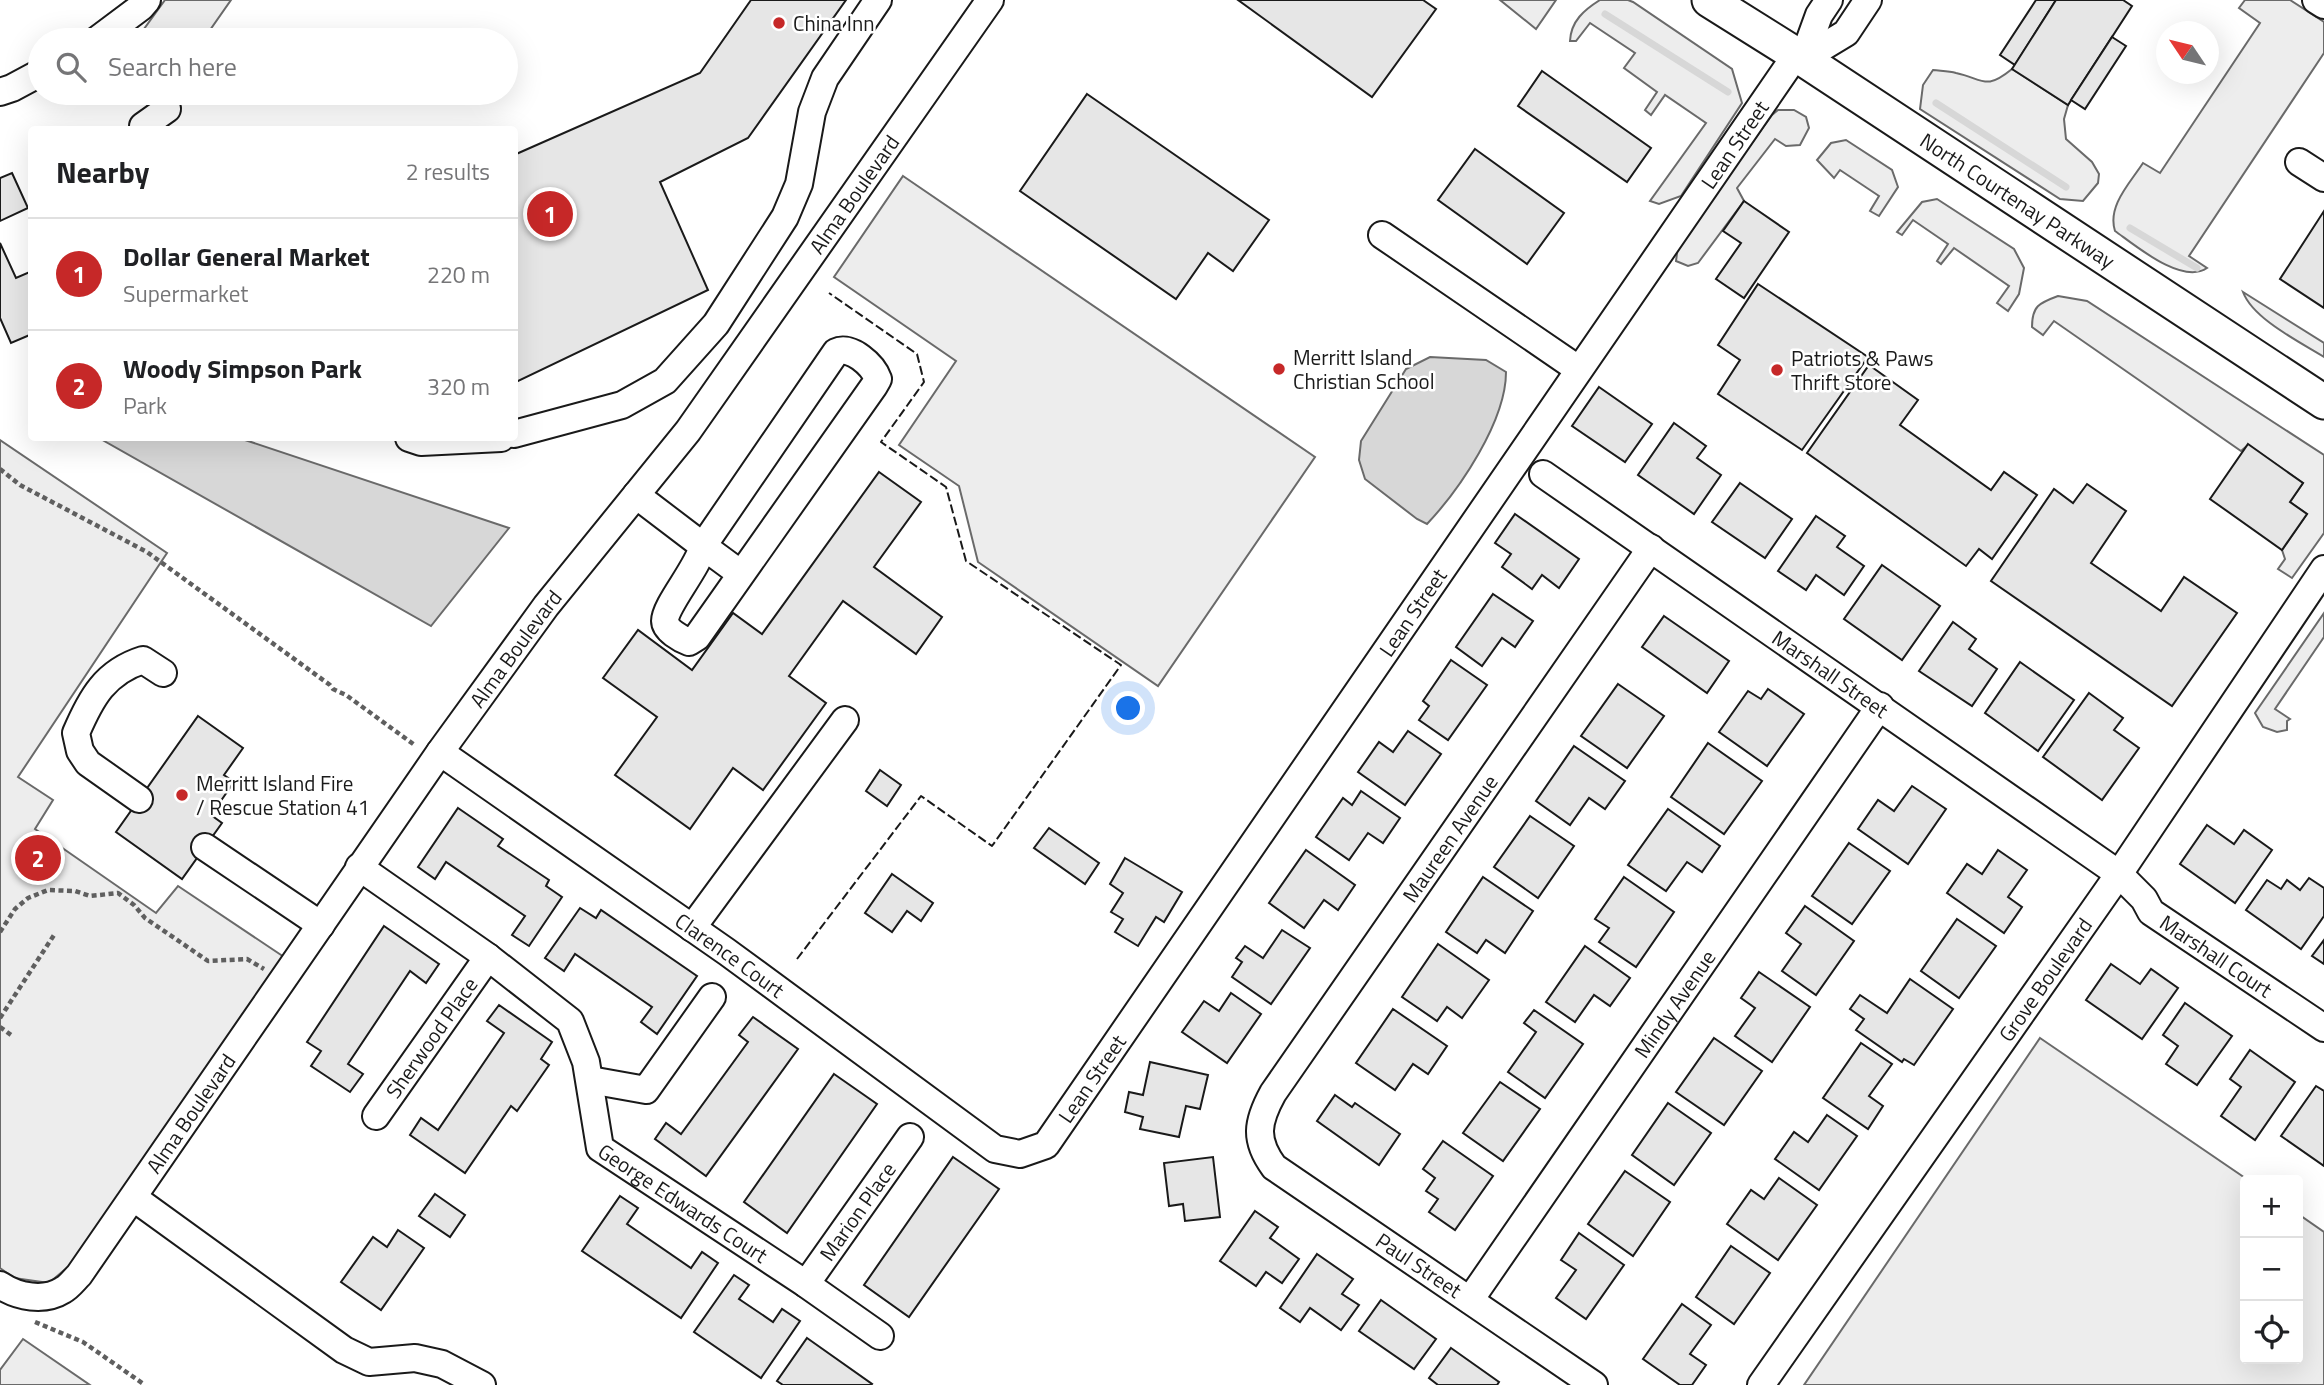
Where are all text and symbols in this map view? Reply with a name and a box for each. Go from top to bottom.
place label: China Inn [793,7,874,39]
marker: China Inn [771,15,787,31]
north arrow [2156,21,2219,84]
search box [28,28,518,105]
text: Search here [108,47,237,86]
icon: search [52,48,90,86]
street label: Lean Street [1693,93,1777,195]
street label: North Courtenay Parkway [1914,124,2122,276]
street label: Alma Boulevard [801,128,907,260]
text: Nearby [56,149,149,195]
text: 2 results [406,154,490,189]
pin: 1 [527,188,573,240]
text: Dollar General Market [123,237,370,276]
text: 1 [73,257,85,292]
text: 220 m [427,257,490,292]
text: Supermarket [123,276,248,311]
place label: Merritt Island Christian School [1293,341,1435,397]
place label: Patriots & Paws Thrift Store [1791,342,1934,398]
text: Woody Simpson Park [123,349,362,388]
marker: Merritt Island Christian School [1271,361,1287,377]
marker: Patriots & Paws Thrift Store [1769,362,1785,378]
text: 2 [73,369,85,404]
text: 320 m [427,369,490,404]
text: Park [123,388,167,423]
street label: Lean Street [1371,561,1455,663]
street label: Alma Boulevard [461,583,569,714]
street label: Marshall Street [1766,622,1896,726]
your location [1111,691,1145,725]
place label: Merritt Island Fire / Rescue Station 41 [196,767,369,823]
street label: Maureen Avenue [1394,768,1505,909]
marker: Merritt Island Fire / Rescue Station 41 [174,787,190,803]
pin: 2 [15,832,61,884]
street label: Clarence Court [669,905,792,1006]
street label: Marshall Court [2154,906,2280,1005]
street label: Grove Boulevard [1990,911,2100,1048]
street label: Mindy Avenue [1626,943,1723,1064]
street label: Sherwood Place [377,970,485,1105]
street label: Lean Street [1050,1027,1134,1129]
street label: Alma Boulevard [138,1047,243,1180]
street label: George Edwards Court [592,1135,775,1271]
street label: Marion Place [811,1155,904,1267]
map controls [2240,1175,2303,1364]
button: + [2240,1175,2303,1238]
street label: Paul Street [1370,1224,1469,1306]
button: − [2240,1238,2303,1301]
button: locate [2240,1301,2303,1364]

